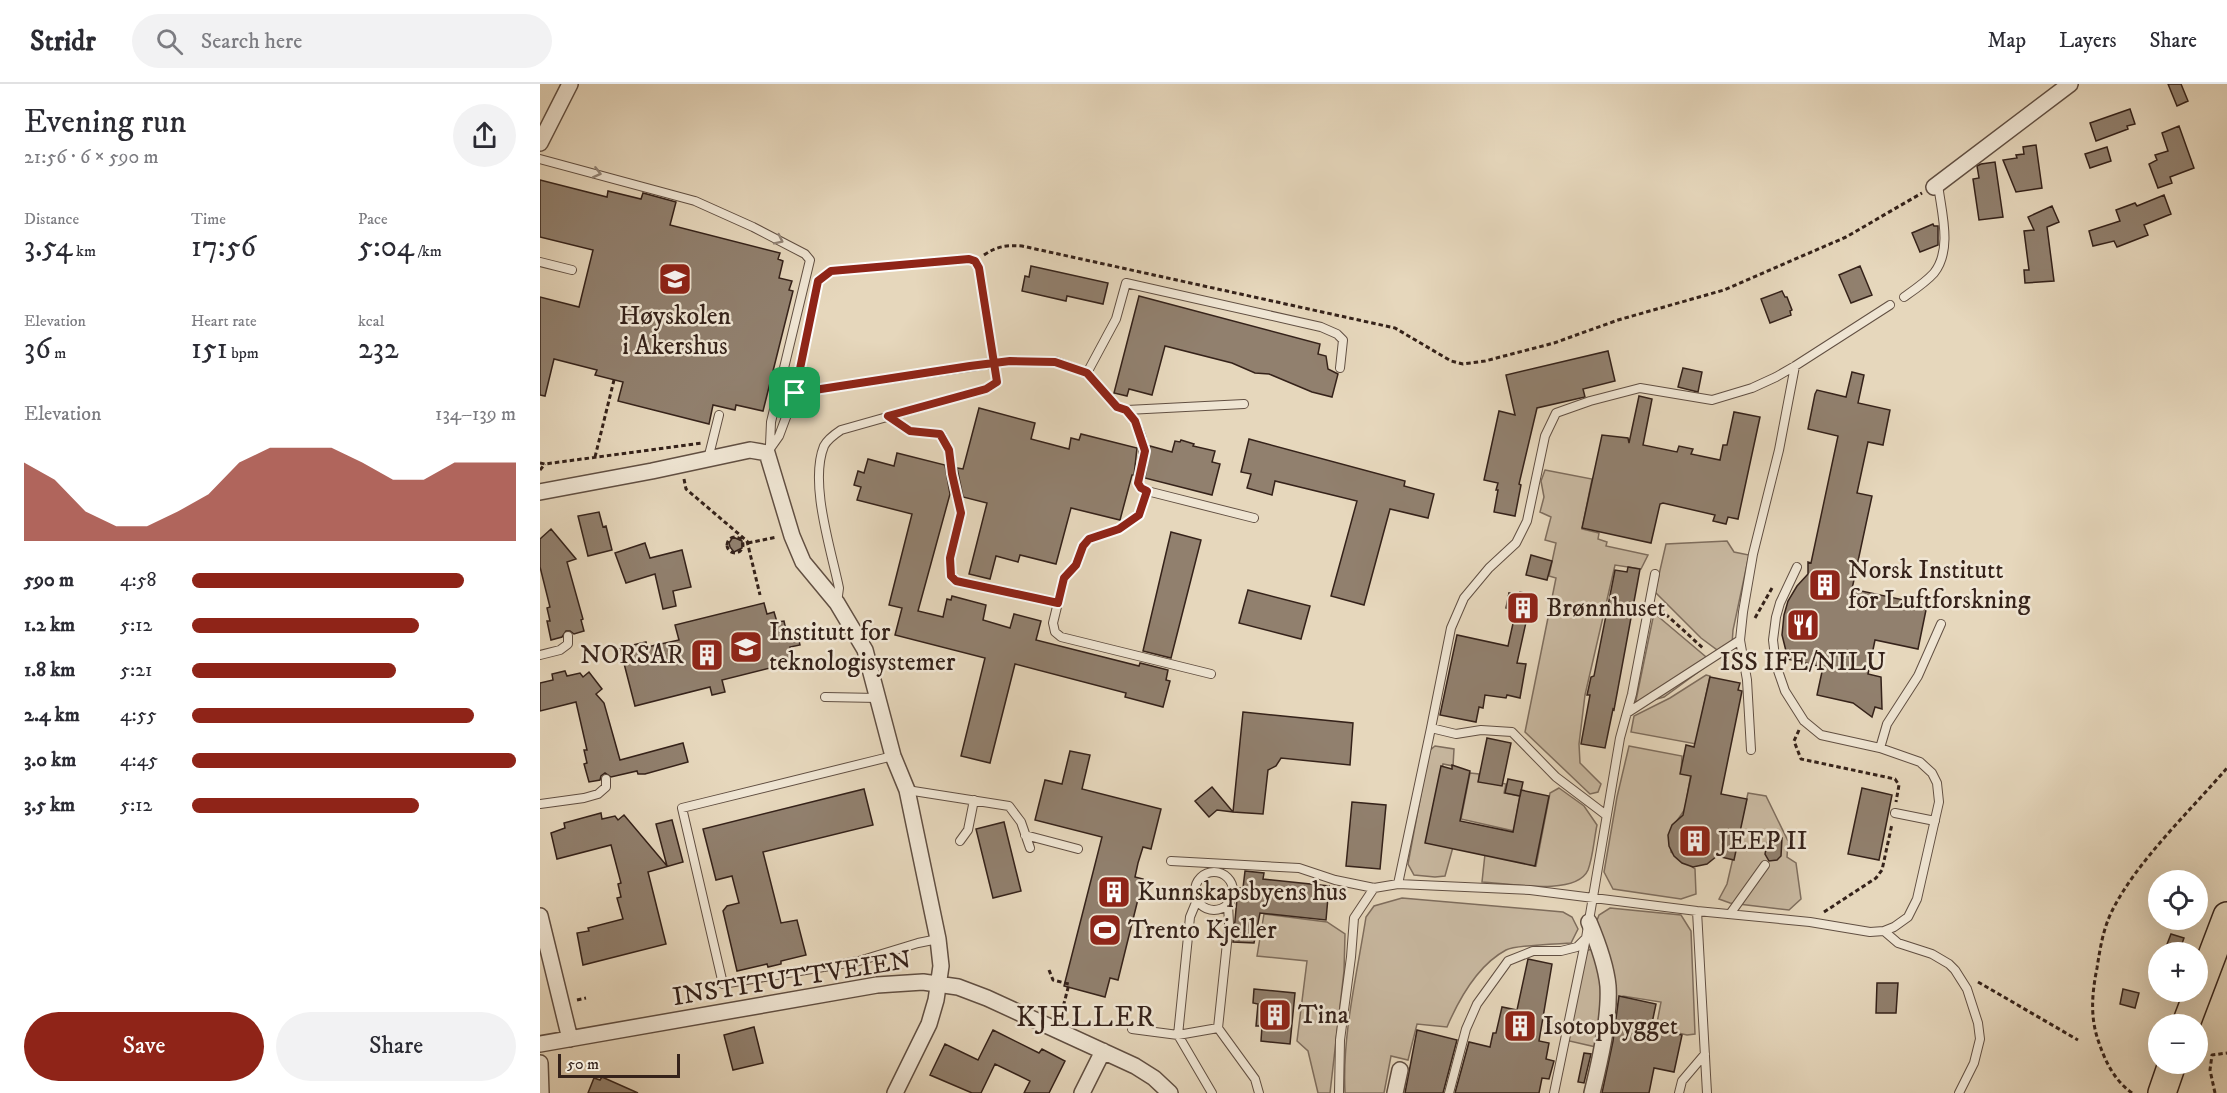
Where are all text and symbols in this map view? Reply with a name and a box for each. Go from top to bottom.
search box [132,14,552,68]
text: Stridr [30,24,96,59]
icon: search [153,25,186,58]
text: Search here [201,28,302,55]
text: Map [1987,28,2026,54]
text: Layers [2059,28,2117,54]
text: Share [2150,28,2197,54]
text: Evening run [24,102,186,143]
button: share [453,104,516,167]
text: 21:56 · 6 × 590 m [24,145,159,170]
one-way arrow [591,166,601,179]
text: Distance [24,209,79,229]
text: Time [191,209,226,229]
text: Pace [358,209,388,229]
text: 3.54 [24,229,73,266]
text: 17:56 [191,229,256,266]
text: 5:04 [358,229,414,266]
one-way arrow [773,233,784,244]
text: km [73,241,96,261]
text: /km [414,241,442,261]
school or university icon: Høyskolen i Akershus [657,261,693,297]
place label: Høyskolen i Akershus [619,300,732,363]
text: Elevation [24,311,86,331]
text: Heart rate [191,311,257,331]
text: kcal [358,311,384,331]
text: 36 [24,331,51,368]
text: 151 [191,331,228,368]
text: 232 [358,331,399,368]
text: m [51,343,66,363]
text: bpm [228,343,259,363]
pin [769,367,820,418]
icon: arrive [778,376,811,409]
text: Elevation [24,402,101,427]
text: 134–139 m [435,402,516,427]
place label: Norsk Institutt for Luftforskning [1848,554,2031,617]
building icon: Norsk Institutt for Luftforskning [1807,567,1843,603]
text: 590 m [24,568,74,593]
text: 4:58 [120,568,157,593]
building icon: Brønnhuset [1505,590,1541,626]
place label: Brønnhuset [1546,592,1666,625]
restaurant icon: ISS IFE/NILU [1785,607,1821,643]
text: 1.2 km [24,613,75,638]
text: 5:12 [120,613,152,638]
place label: Institutt for teknologisystemer [769,616,956,679]
school or university icon: Institutt for teknologisystemer [728,629,764,665]
building icon: NORSAR [689,637,725,673]
place label: NORSAR [580,639,684,672]
place label: ISS IFE/NILU [1720,646,1886,679]
text: 1.8 km [24,658,75,683]
text: 5:21 [120,658,152,683]
text: 2.4 km [24,703,80,728]
text: 4:55 [120,703,157,728]
text: 3.0 km [24,748,76,773]
text: 4:45 [120,748,158,773]
text: 3.5 km [24,793,75,818]
text: 5:12 [120,793,152,818]
building icon: JEEP II [1677,823,1713,859]
place label: JEEP II [1716,825,1807,858]
map controls [2148,870,2208,1074]
button: locate [2148,870,2208,930]
building icon: Kunnskapsbyens hus [1096,874,1132,910]
place label: Kunnskapsbyens hus [1137,876,1347,909]
sports icon: Trento Kjeller [1087,912,1123,948]
place label: Trento Kjeller [1128,914,1277,947]
button: + [2148,942,2208,1002]
street label: INSTITUTTVEIEN [670,944,914,1014]
building icon: Tina [1257,997,1293,1033]
place label: Tina [1298,999,1349,1032]
district label: KJELLER [1016,1000,1156,1035]
building icon: Isotopbygget [1502,1008,1538,1044]
place label: Isotopbygget [1543,1010,1678,1043]
button: Save [24,1012,264,1081]
button: Share [276,1012,516,1081]
button: − [2148,1014,2208,1074]
scale bar [558,1051,680,1078]
text: 50 m [567,1054,599,1074]

